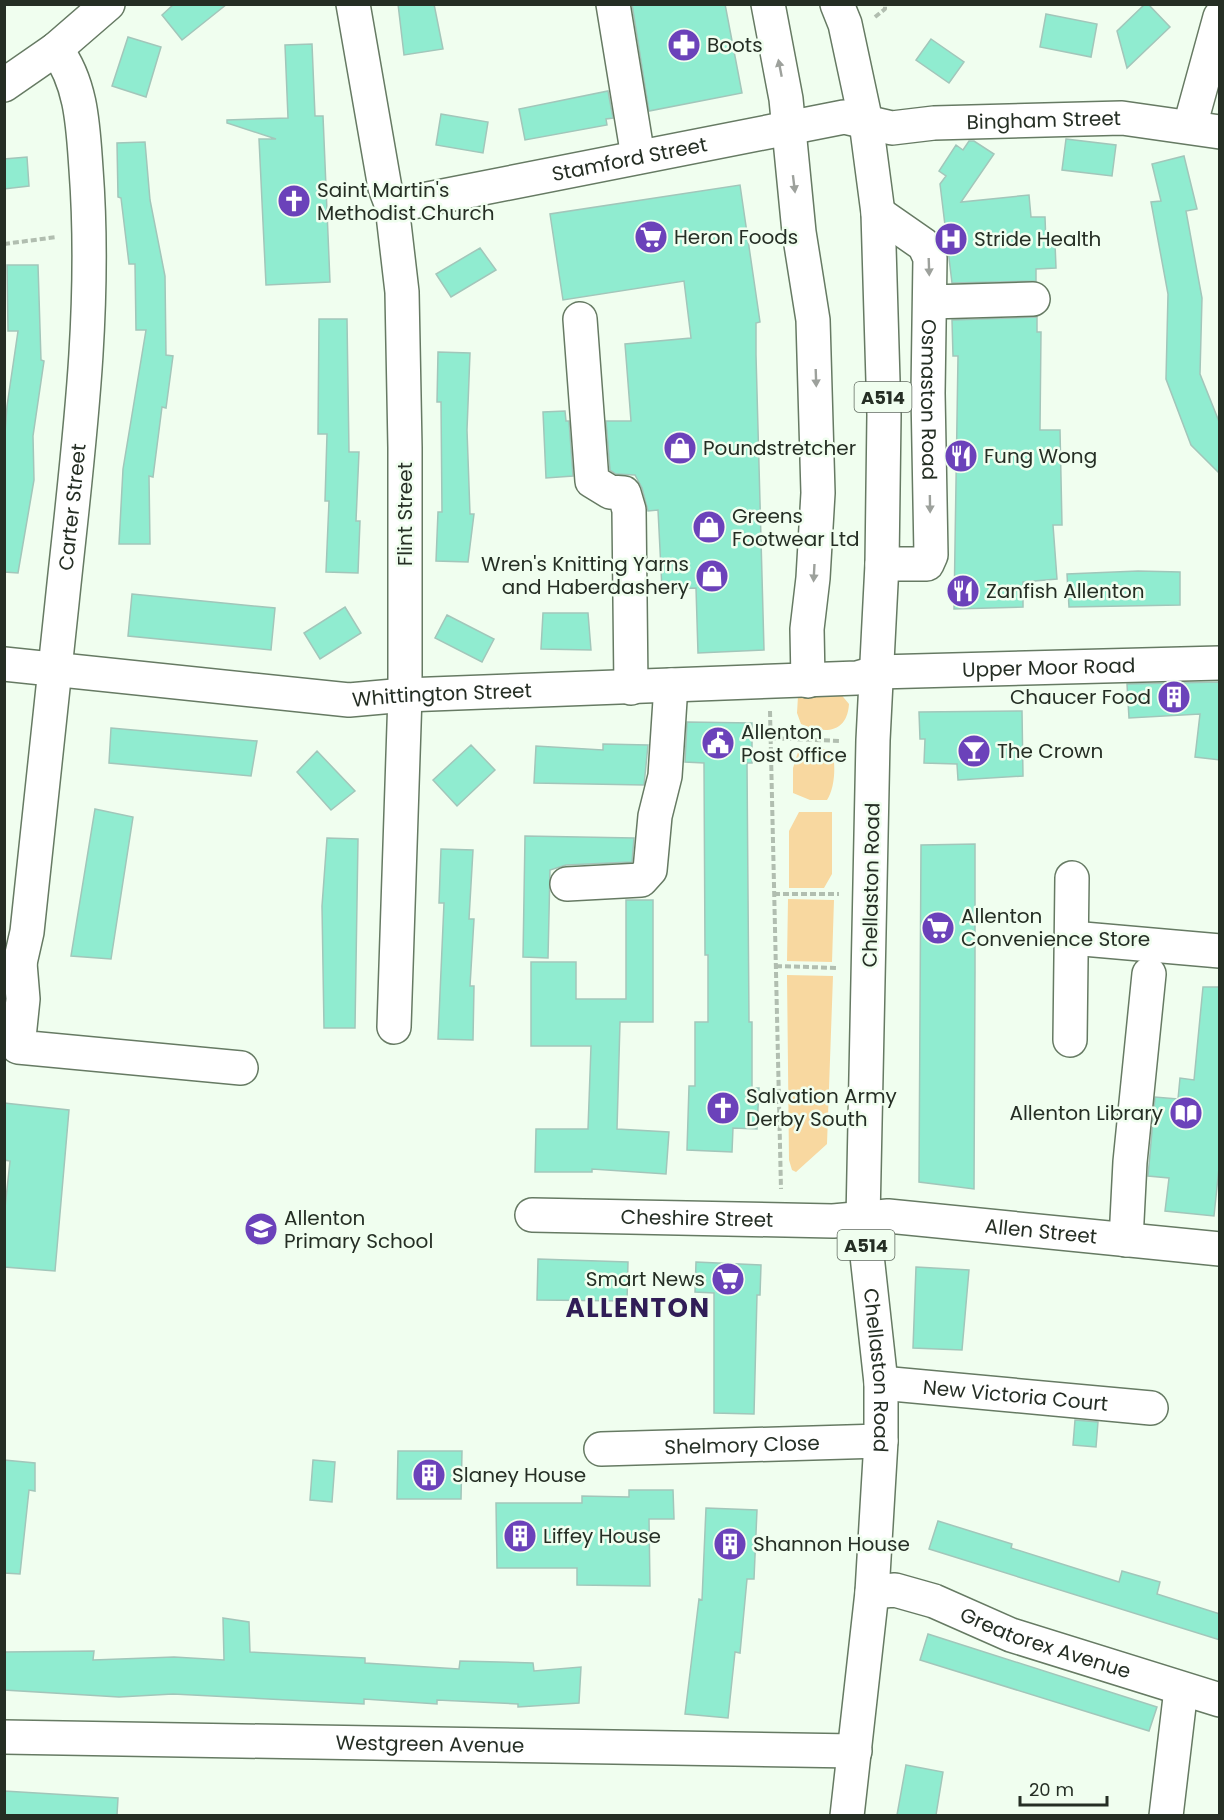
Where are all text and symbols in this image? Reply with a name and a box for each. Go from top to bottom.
pharmacy icon: Boots [666,27,702,63]
place label: Boots [707,31,763,59]
one-way arrow [775,58,784,77]
street label: Bingham Street [966,104,1121,136]
street label: Stamford Street [549,130,709,188]
one-way arrow [789,175,799,194]
place label: Saint Martin's Methodist Church [317,176,494,227]
church icon: Saint Martin's Methodist Church [276,183,312,219]
supermarket icon: Heron Foods [633,219,669,255]
hospital icon: Stride Health [933,221,969,257]
place label: Heron Foods [674,223,798,251]
place label: Stride Health [974,225,1101,253]
one-way arrow [925,258,934,277]
street label: Osmaston Road [914,319,944,480]
one-way arrow [812,368,821,387]
road number: A514 [854,382,912,412]
shop icon: Poundstretcher [662,430,698,466]
place label: Poundstretcher [703,434,856,462]
restaurant icon: Fung Wong [943,438,979,474]
street label: Carter Street [52,442,93,572]
place label: Fung Wong [984,442,1097,470]
street label: Flint Street [391,462,419,566]
one-way arrow [926,495,935,514]
place label: Greens Footwear Ltd [732,502,860,553]
shop icon: Greens Footwear Ltd [691,509,727,545]
place label: Wren's Knitting Yarns and Haberdashery [481,550,689,601]
shop icon: Wren's Knitting Yarns and Haberdashery [694,558,730,594]
one-way arrow [809,563,818,582]
restaurant icon: Zanfish Allenton [945,573,981,609]
place label: Zanfish Allenton [986,577,1145,605]
street label: Upper Moor Road [962,651,1136,684]
street label: Whittington Street [351,676,532,714]
building icon: Chaucer Food [1156,679,1192,715]
place label: Chaucer Food [1010,683,1151,711]
place label: Allenton Post Office [741,718,847,769]
public building icon: Allenton Post Office [700,725,736,761]
bar icon: The Crown [956,733,992,769]
place label: The Crown [997,737,1103,765]
street label: Chellaston Road [856,802,886,968]
place label: Allenton Convenience Store [961,902,1150,953]
supermarket icon: Allenton Convenience Store [920,910,956,946]
place label: Salvation Army Derby South [746,1082,897,1133]
church icon: Salvation Army Derby South [705,1090,741,1126]
library icon: Allenton Library [1168,1095,1204,1131]
place label: Allenton Library [1009,1099,1163,1127]
street label: Cheshire Street [620,1203,774,1234]
place label: Allenton Primary School [284,1204,433,1255]
school or university icon: Allenton Primary School [243,1211,279,1247]
street label: Allen Street [984,1212,1098,1251]
road number: A514 [838,1230,894,1260]
supermarket icon: Smart News [710,1261,746,1297]
place label: Smart News [586,1265,705,1293]
street label: Chellaston Road [857,1287,895,1453]
district label: ALLENTON [566,1290,710,1326]
street label: New Victoria Court [922,1373,1109,1418]
street label: Shelmory Close [664,1429,820,1461]
building icon: Slaney House [411,1457,447,1493]
place label: Slaney House [452,1461,586,1489]
building icon: Liffey House [502,1518,538,1554]
place label: Liffey House [543,1522,661,1550]
building icon: Shannon House [712,1526,748,1562]
place label: Shannon House [753,1530,910,1558]
street label: Greatorex Avenue [956,1600,1134,1685]
street label: Westgreen Avenue [335,1728,525,1760]
scale bar [1020,1769,1107,1807]
text: 20 m [1029,1777,1074,1802]

